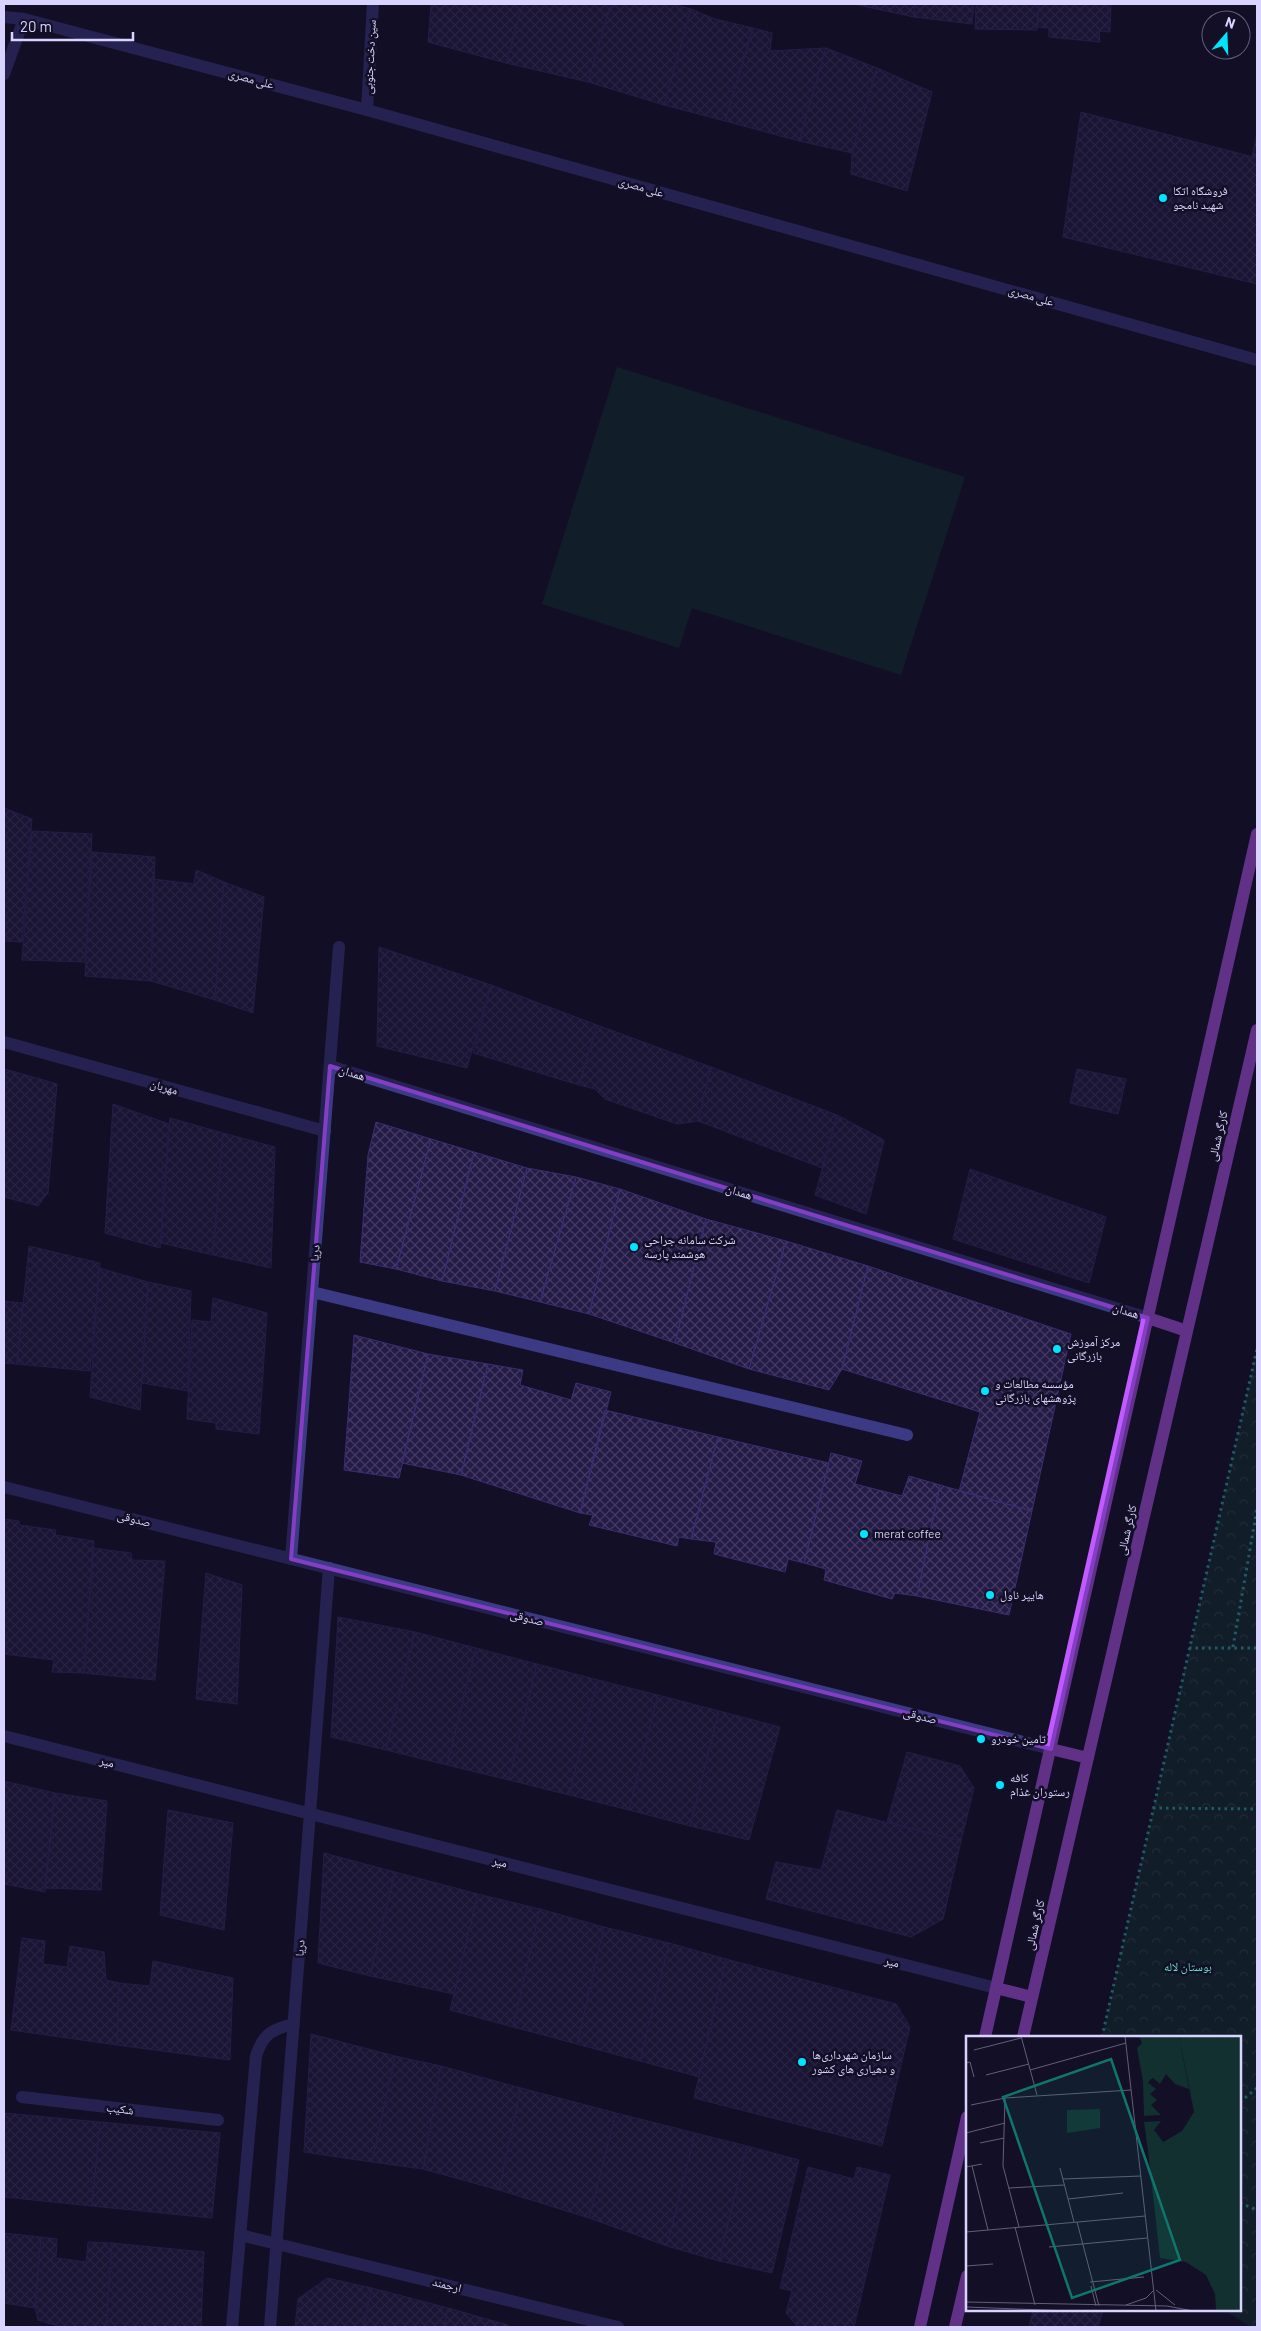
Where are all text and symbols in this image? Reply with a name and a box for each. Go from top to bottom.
scale bar [12,10,134,42]
north arrow [1201,10,1251,60]
text: N [1223,13,1238,32]
text: 20 m [20,17,52,35]
street label: سین دخت جنوبی [360,19,379,95]
street label: علی مصری [227,65,276,92]
street label: علی مصری [617,173,666,200]
place label: فروشگاه اتکا شهید نامجو [1173,183,1228,212]
marker: فروشگاه اتکا شهید نامجو [1157,192,1169,204]
street label: علی مصری [1007,282,1056,309]
street label: همدان [337,1061,367,1084]
street label: مهربان [148,1075,180,1098]
street label: کارگر شمالی [1204,1109,1231,1163]
street label: همدان [724,1180,754,1203]
place label: شرکت سامانه جراحی هوشمند پارسه [644,1232,736,1261]
marker: شرکت سامانه جراحی هوشمند پارسه [628,1241,640,1253]
street label: دریا [306,1244,323,1262]
street label: همدان [1111,1299,1141,1322]
place label: مرکز آموزش بازرگانی [1067,1334,1120,1363]
marker: مرکز آموزش بازرگانی [1051,1343,1063,1355]
place label: مؤسسه مطالعات و پژوهشهای بازرگانی [995,1376,1077,1405]
marker: مؤسسه مطالعات و پژوهشهای بازرگانی [979,1385,991,1397]
street label: کارگر شمالی [1113,1503,1140,1557]
street label: صدوقی [116,1507,152,1530]
place label: merat coffee [874,1526,941,1540]
marker: merat coffee [858,1528,870,1540]
place label: هايپر ناول [1000,1587,1044,1602]
marker: هايپر ناول [984,1589,996,1601]
street label: صدوقی [509,1606,545,1629]
street label: صدوقی [902,1704,938,1727]
place label: تامین خودرو [991,1731,1046,1746]
marker: تامین خودرو [975,1733,987,1745]
street label: میر [97,1752,116,1771]
place label: کافه رستوران غذام [1010,1770,1070,1800]
marker: کافه رستوران غذام [994,1779,1006,1791]
street label: میر [490,1852,509,1871]
street label: کارگر شمالی [1021,1898,1048,1952]
street label: دریا [291,1939,308,1957]
street label: میر [882,1952,901,1971]
park label: بوستان لاله [1164,1959,1212,1974]
inset map [966,2036,1241,2311]
place label: سازمان شهرداری‌ها و دهیاری‌ های کشور [811,2047,895,2076]
marker: سازمان شهرداری‌ها و دهیاری‌ های کشور [796,2056,808,2068]
street label: شکیب [105,2099,135,2118]
street label: ارجمند [431,2274,463,2295]

